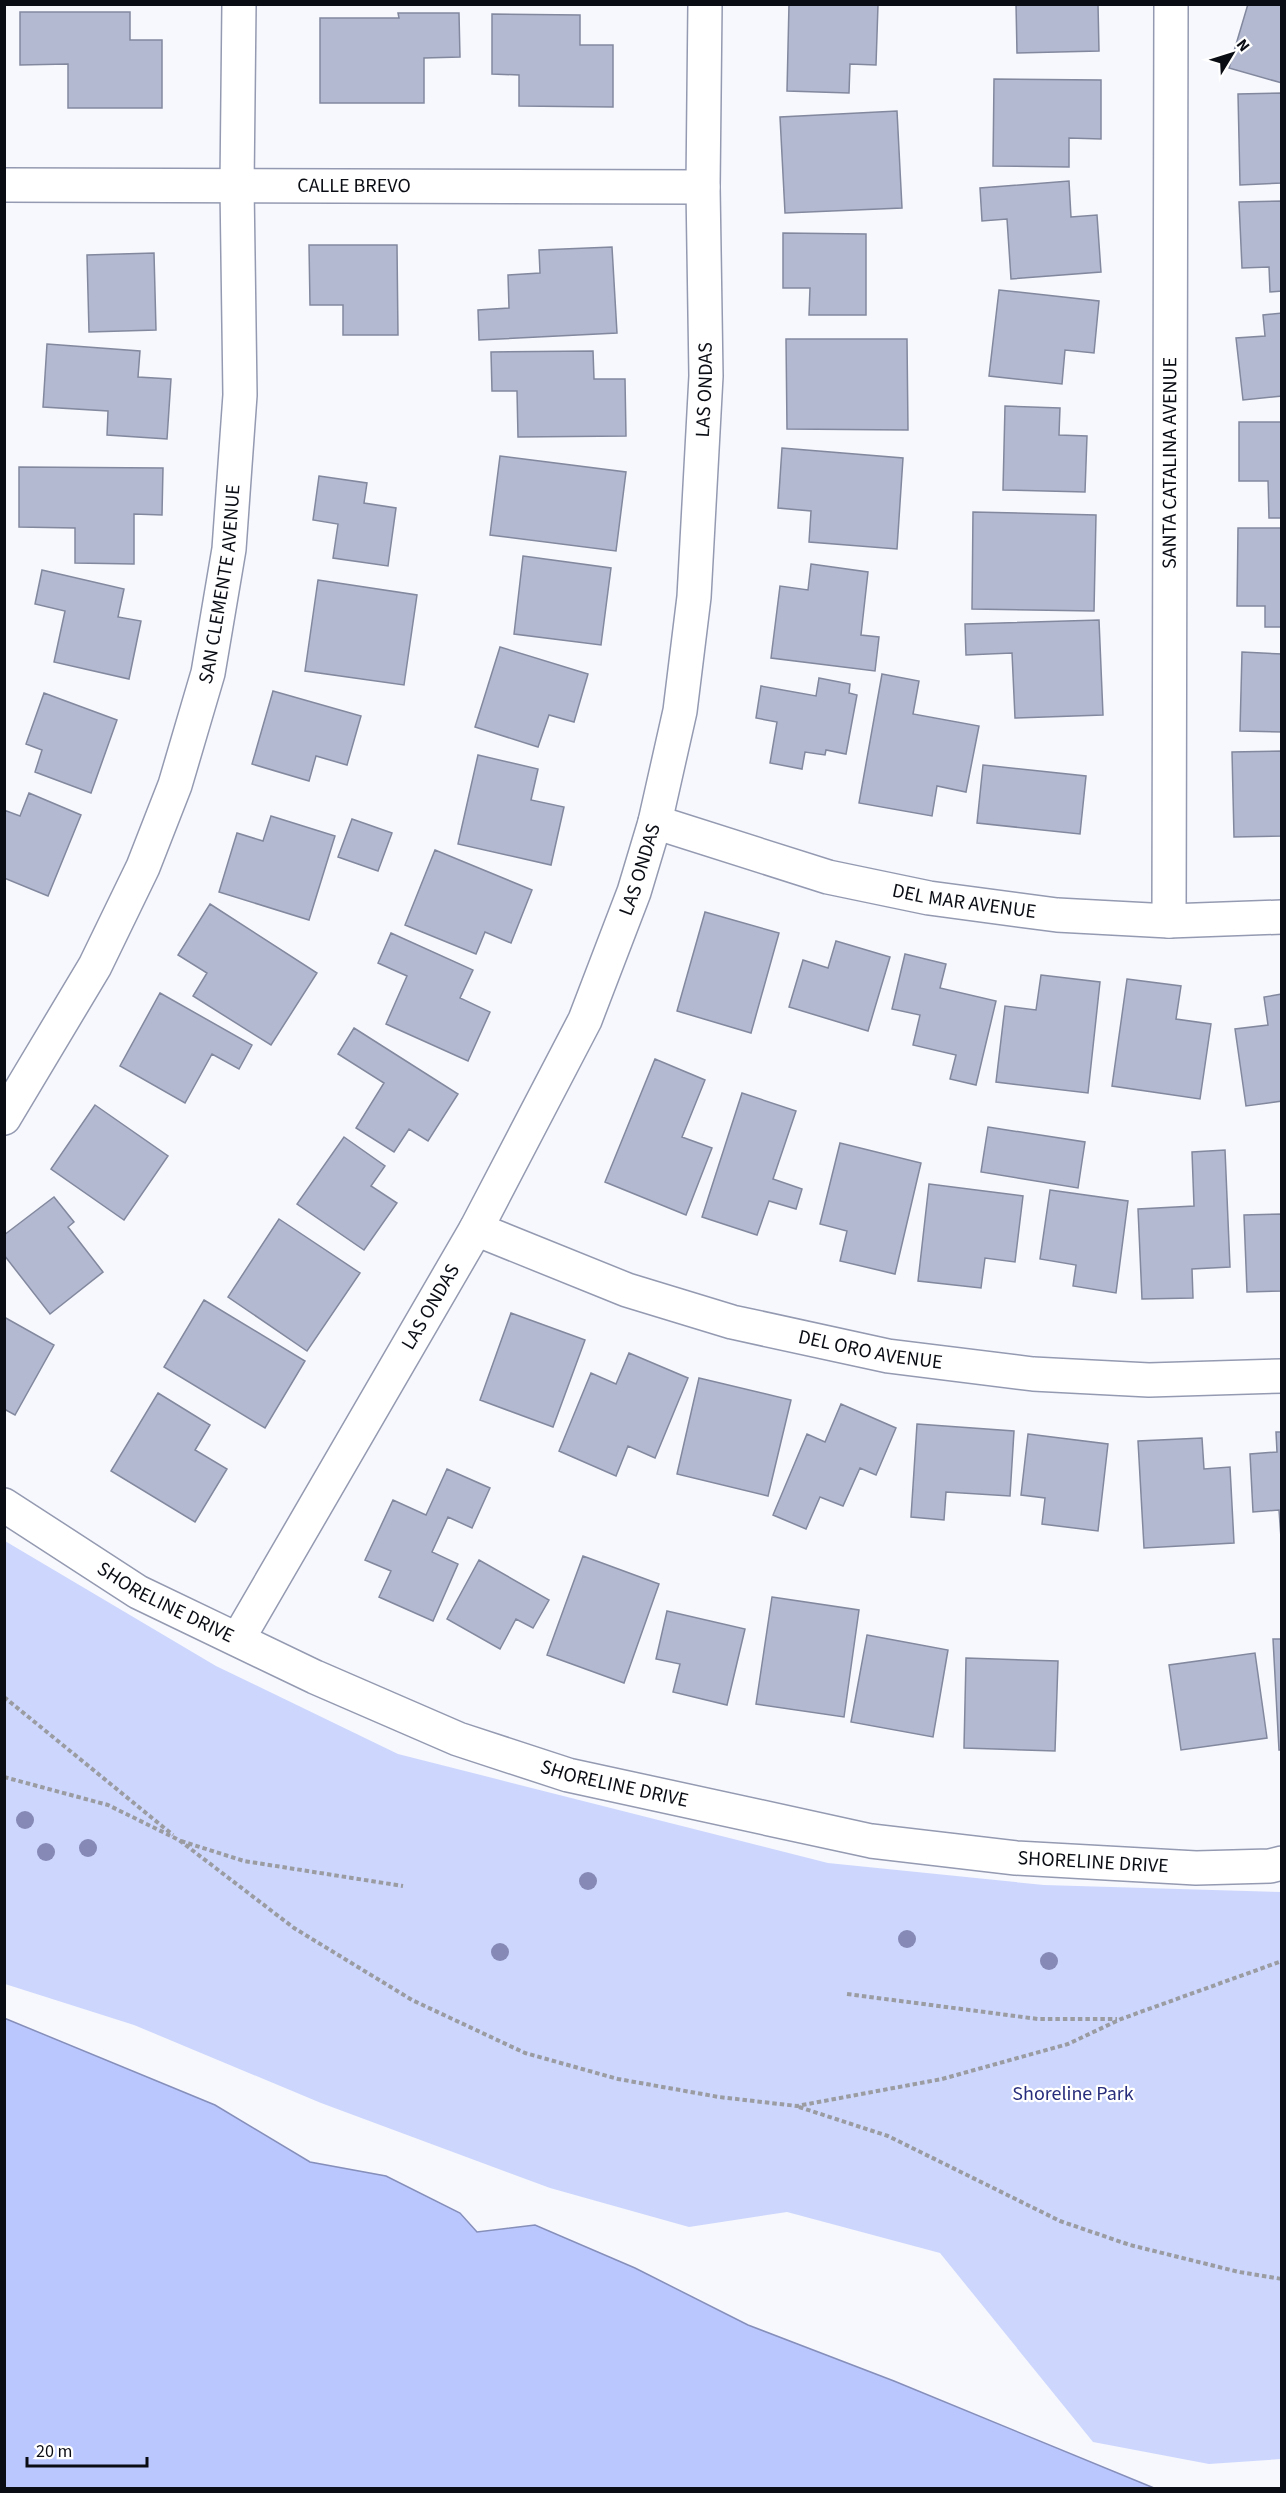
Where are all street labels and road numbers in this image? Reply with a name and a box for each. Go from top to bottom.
street label: CALLE BREVO [297,172,411,200]
street label: LAS ONDAS [689,342,720,438]
street label: SANTA CATALINA AVENUE [1156,357,1184,569]
street label: SAN CLEMENTE AVENUE [192,483,248,687]
street label: LAS ONDAS [612,820,668,920]
street label: DEL MAR AVENUE [890,877,1038,926]
street label: LAS ONDAS [395,1259,467,1355]
street label: DEL ORO AVENUE [796,1323,944,1377]
street label: SHORELINE DRIVE [91,1555,239,1650]
street label: SHORELINE DRIVE [537,1753,691,1815]
street label: SHORELINE DRIVE [1017,1844,1169,1880]

